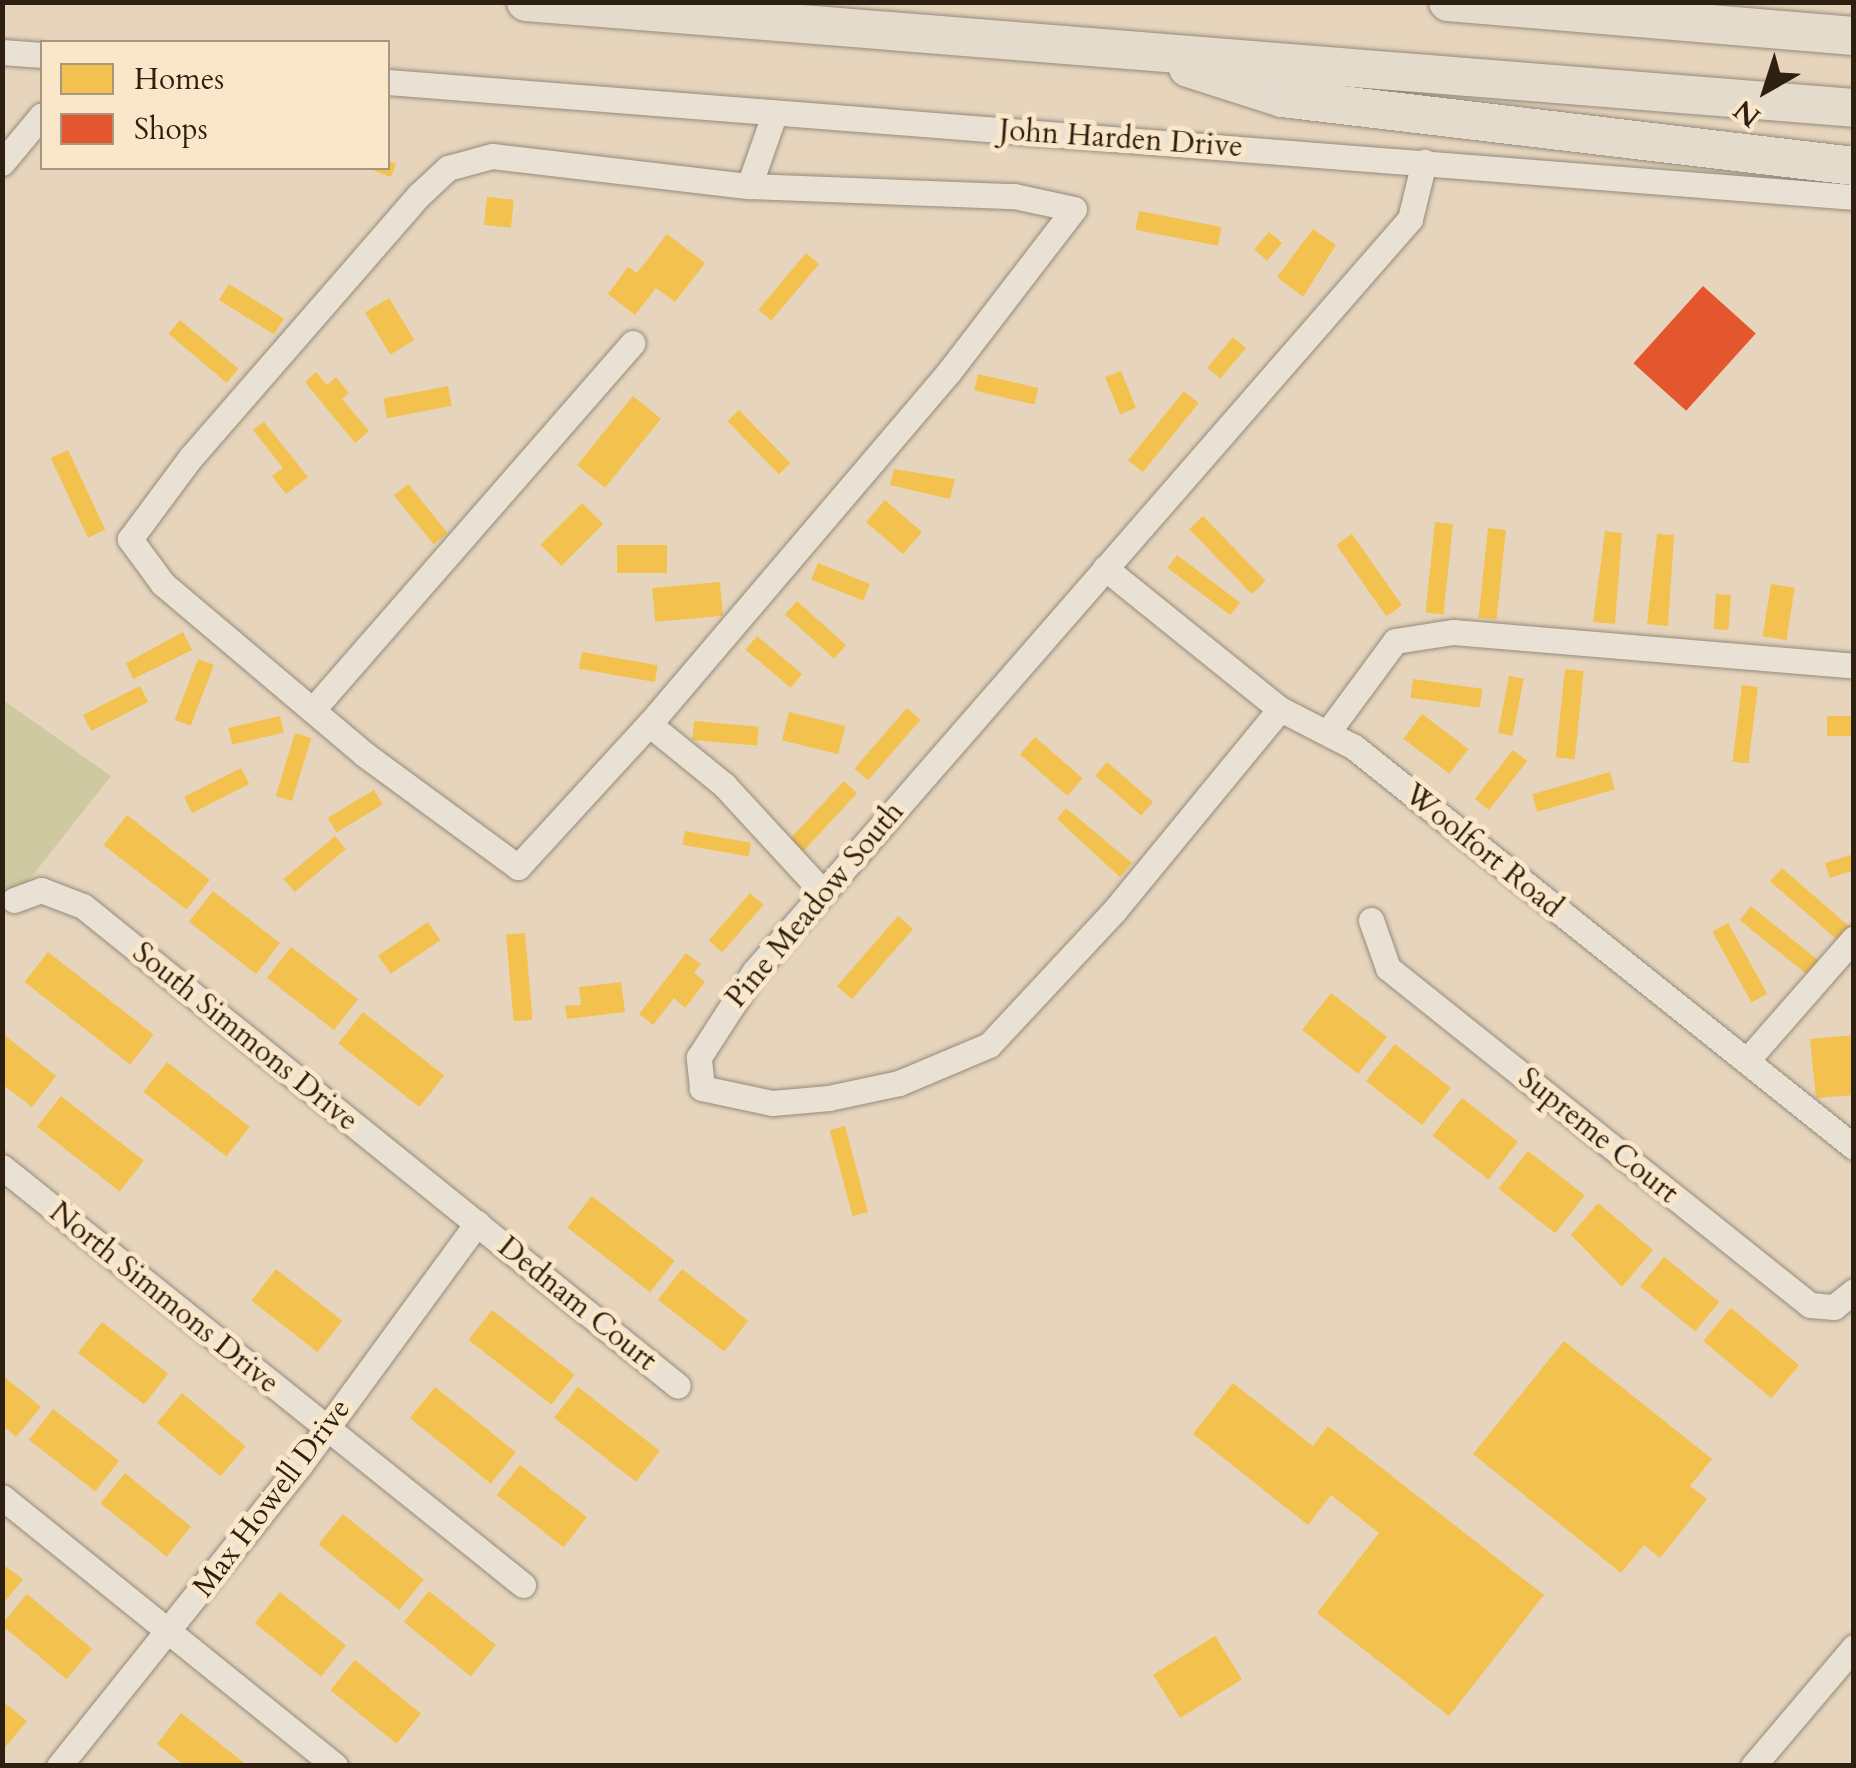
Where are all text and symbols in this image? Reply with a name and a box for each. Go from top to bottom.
legend [40,40,390,170]
north arrow [1716,40,1816,140]
text: Homes [134,59,224,100]
text: N [1726,91,1769,136]
text: Shops [134,109,208,150]
street label: John Harden Drive [998,113,1244,165]
street label: Woolfort Road [1397,776,1569,926]
street label: Pine Meadow South [718,795,912,1015]
street label: South Simmons Drive [125,935,365,1139]
street label: Supreme Court [1511,1061,1685,1211]
street label: North Simmons Drive [42,1194,286,1402]
street label: Dednam Court [491,1229,663,1379]
street label: Max Howell Drive [186,1392,358,1604]

